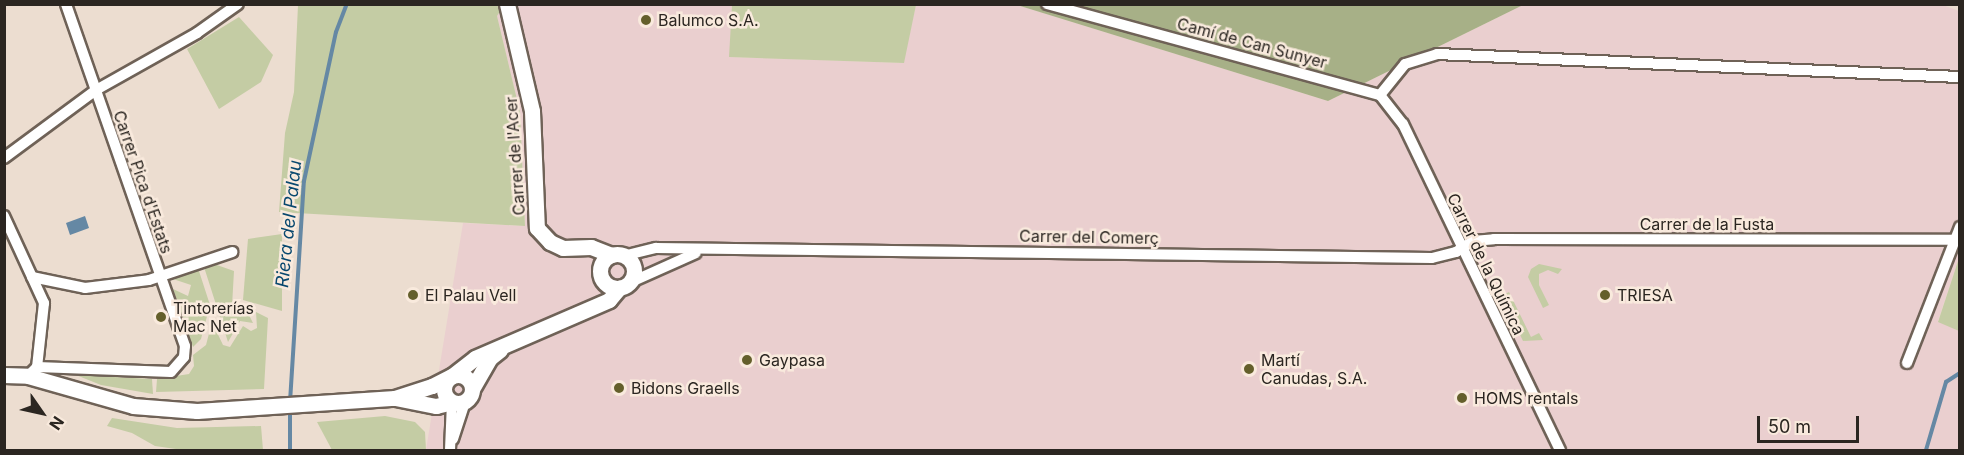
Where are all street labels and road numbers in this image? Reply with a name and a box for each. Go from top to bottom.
street label: Camí de Can Sunyer [1175,14,1329,72]
street label: Carrer de l'Acer [501,96,529,216]
street label: Carrer Pica d'Estats [110,108,176,256]
street label: Carrer de la Química [1443,190,1529,338]
street label: Carrer de la Fusta [1640,214,1774,234]
street label: Carrer del Comerç [1019,226,1159,248]

